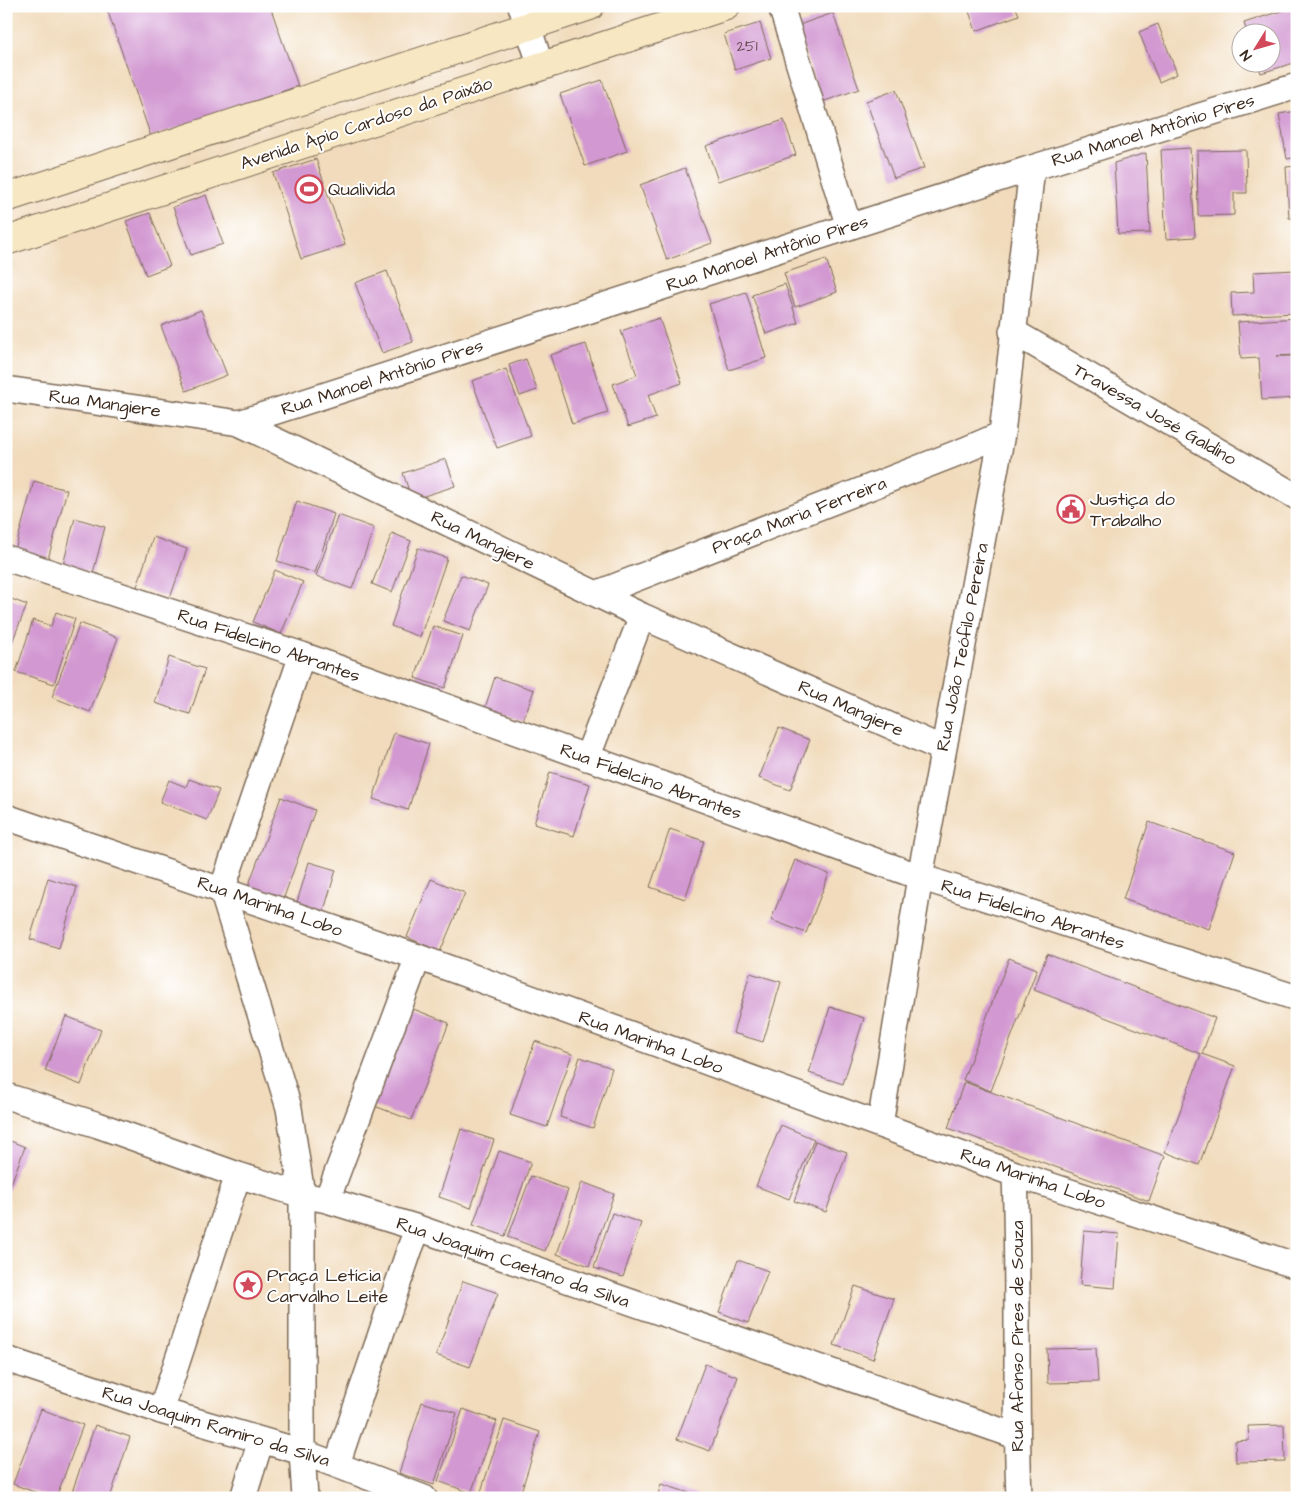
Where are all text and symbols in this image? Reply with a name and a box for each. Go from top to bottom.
north arrow [1230,22,1280,72]
house number: 251 [736,36,758,57]
text: N [1236,46,1257,65]
street label: Avenida Ápio Cardoso da Paixão [237,71,495,176]
street label: Rua Manoel Antônio Pires [1049,88,1258,173]
sports icon: Qualivida [294,174,324,204]
place label: Qualivida [328,177,395,202]
street label: Rua Manoel Antônio Pires [663,209,871,298]
street label: Rua Manoel Antônio Pires [278,333,486,422]
street label: Travessa José Galdino [1068,357,1241,472]
street label: Rua Mangiere [47,383,163,425]
street label: Praça Maria Ferreira [708,471,890,560]
place label: Justiça do Trabalho [1090,487,1175,533]
public building icon: Justiça do Trabalho [1056,494,1086,524]
street label: Rua Mangiere [426,504,539,577]
street label: Rua João Teófilo Pereira [930,541,995,753]
street label: Rua Fidelcino Abrantes [174,602,363,688]
street label: Rua Mangiere [794,674,908,744]
street label: Rua Fidelcino Abrantes [557,737,745,826]
street label: Rua Marinha Lobo [194,870,346,943]
street label: Rua Fidelcino Abrantes [938,873,1128,956]
street label: Rua Marinha Lobo [575,1005,727,1080]
street label: Rua Marinha Lobo [957,1142,1109,1215]
street label: Rua Joaquim Caetano da Silva [393,1211,633,1314]
street label: Rua Afonso Pires de Souza [1005,1220,1030,1452]
place label: Praça Letícia Carvalho Leite [267,1263,389,1309]
place icon: Praça Letícia Carvalho Leite [233,1270,263,1300]
street label: Rua Joaquim Ramiro da Silva [99,1380,333,1473]

